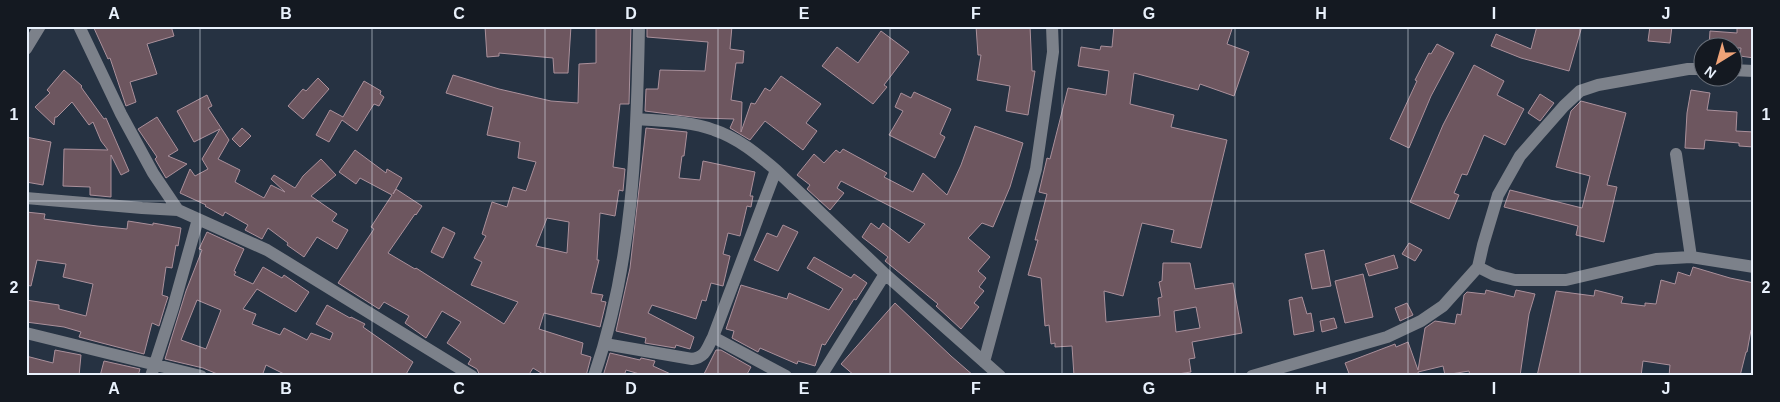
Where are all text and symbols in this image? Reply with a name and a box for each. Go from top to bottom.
text: A [108,5,120,22]
text: B [280,5,292,22]
text: C [453,5,465,22]
text: D [625,5,637,22]
text: E [799,5,810,22]
text: F [971,5,981,22]
text: G [1143,5,1155,22]
text: H [1315,5,1327,22]
text: I [1492,5,1496,22]
text: J [1662,5,1670,22]
north arrow [1692,38,1742,88]
text: N [1701,63,1719,82]
text: 1 [10,106,19,123]
text: 1 [1762,106,1771,123]
text: 2 [10,279,19,296]
text: 2 [1762,279,1771,296]
text: A [108,380,120,397]
text: B [280,380,292,397]
text: C [453,380,465,397]
text: D [625,380,637,397]
text: E [799,380,810,397]
text: F [971,380,981,397]
text: G [1143,380,1155,397]
text: H [1315,380,1327,397]
text: I [1492,380,1496,397]
text: J [1662,380,1670,397]

